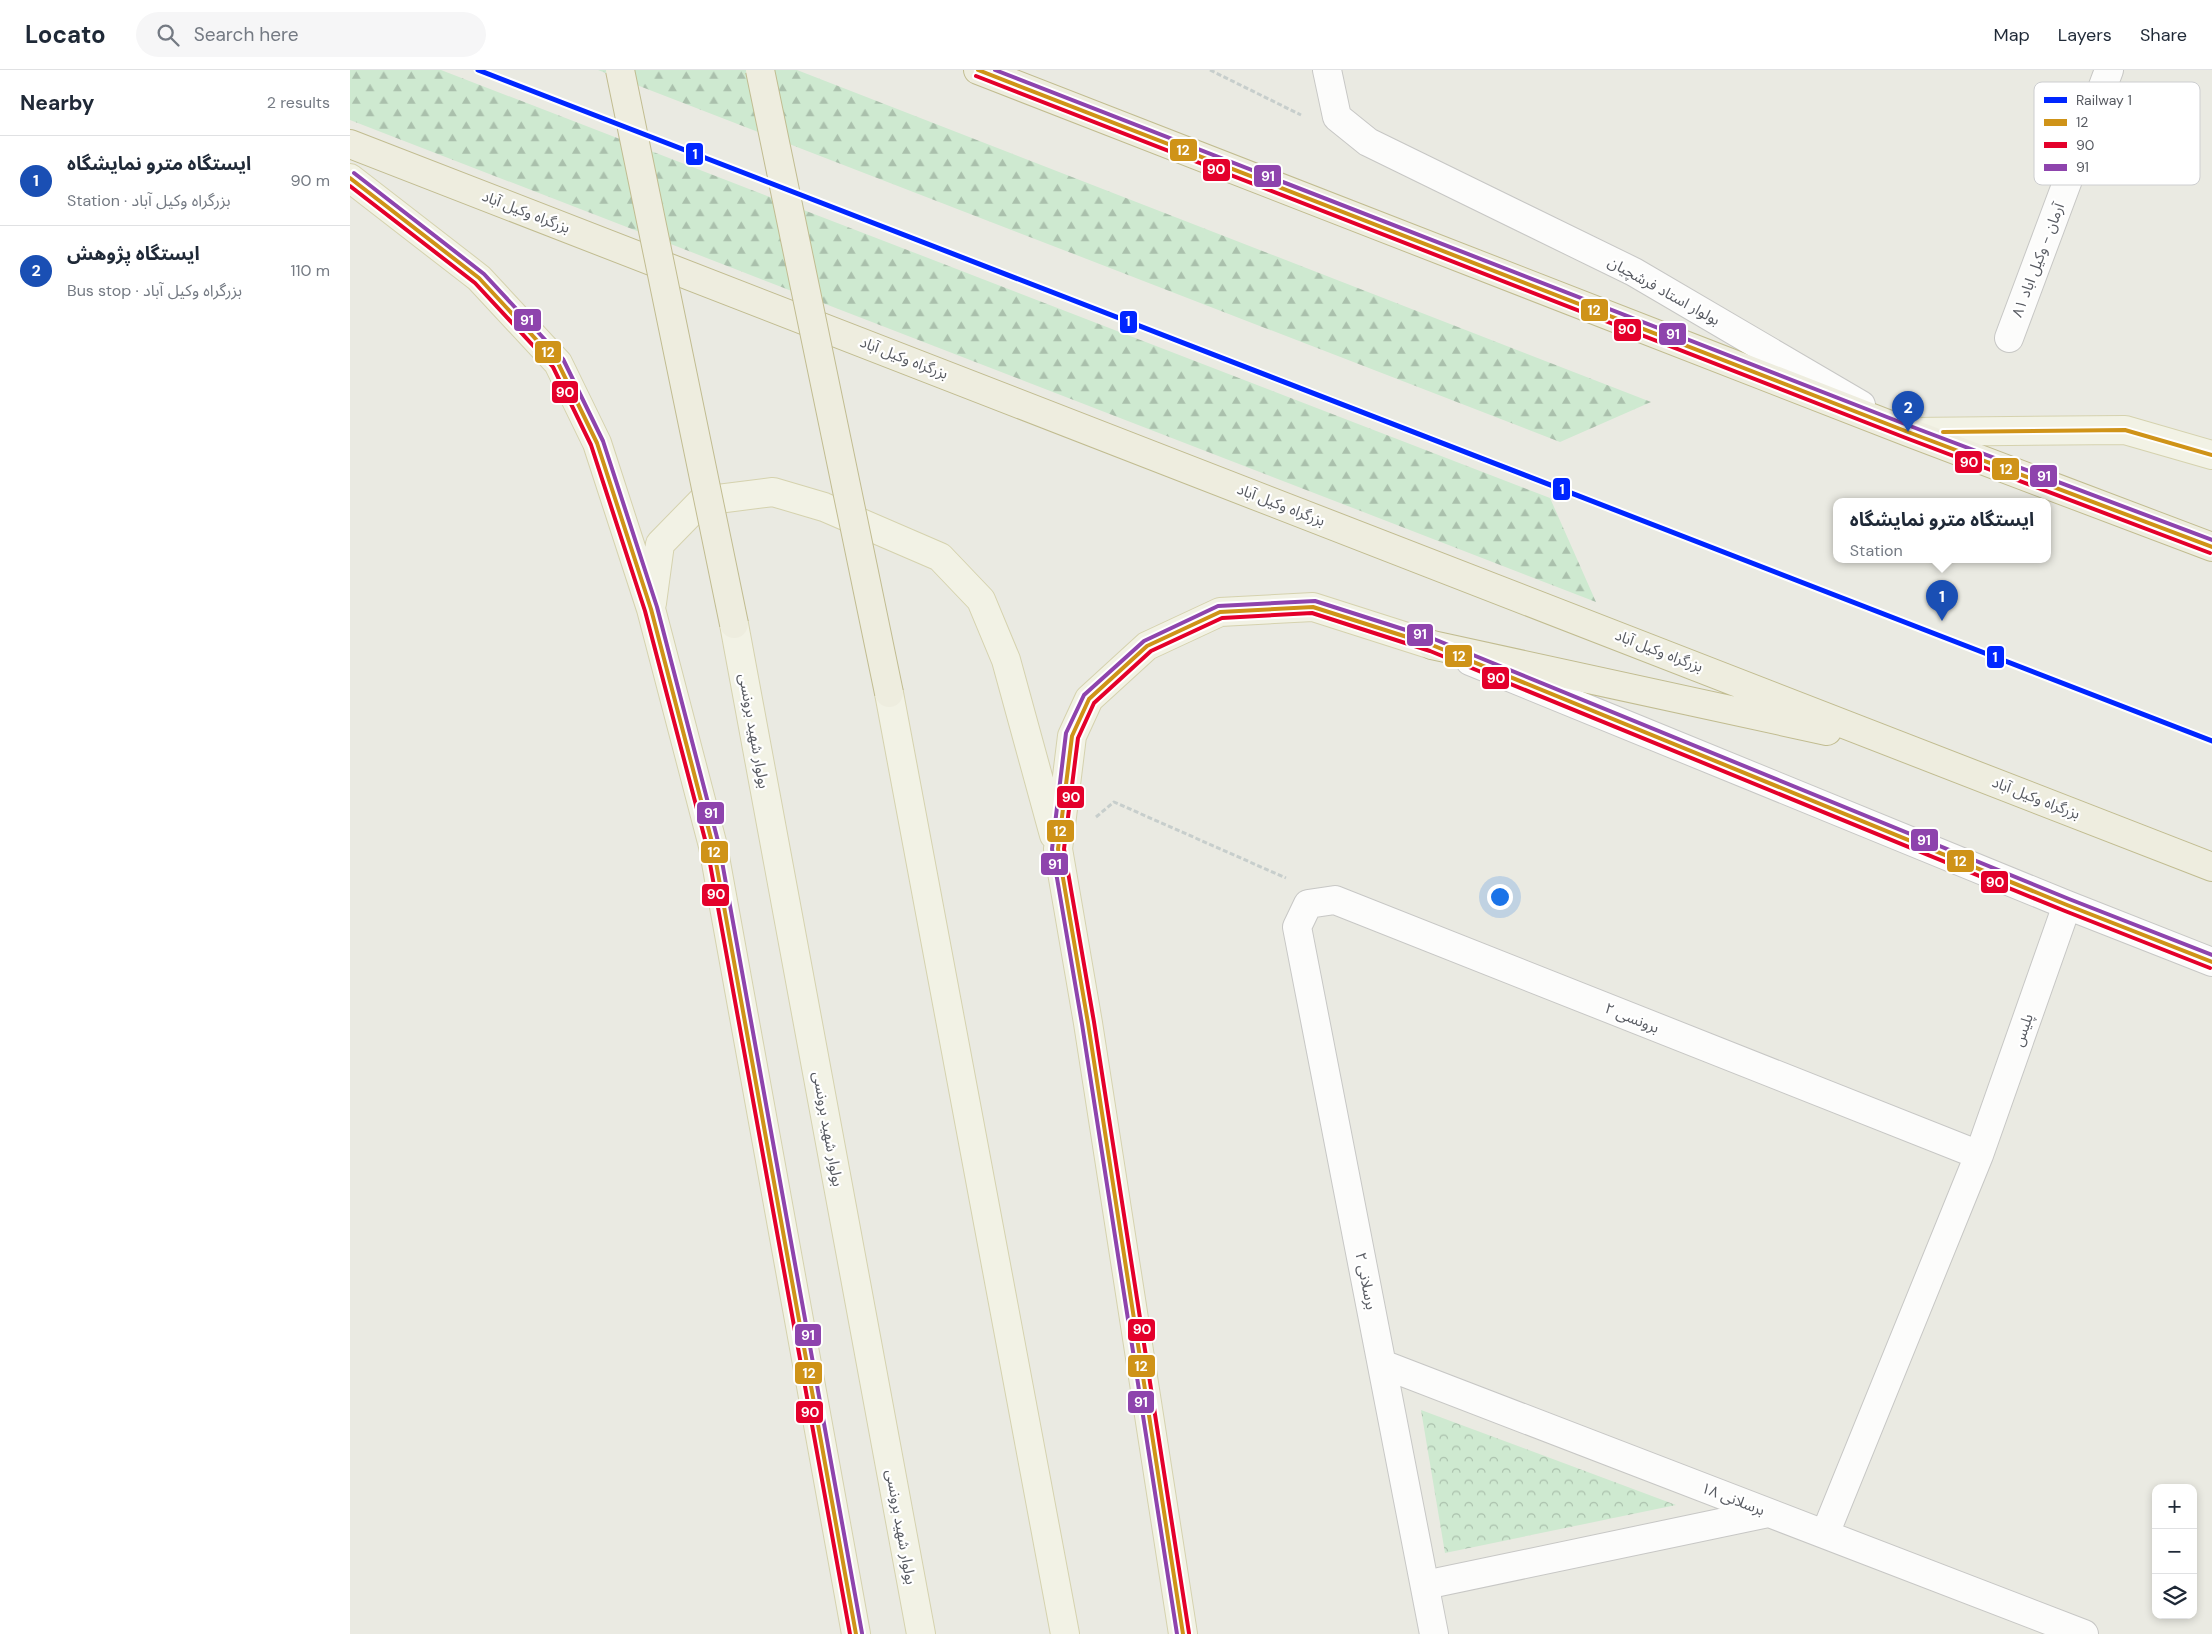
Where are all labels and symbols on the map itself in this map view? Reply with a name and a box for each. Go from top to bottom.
legend [2034,82,2200,185]
text: Railway 1 [2076,91,2132,109]
text: 12 [2076,113,2088,131]
text: 90 [2076,136,2094,154]
line badge: 12 [1169,138,1198,162]
text: 12 [1176,141,1190,159]
line badge: 1 [685,142,704,166]
text: 1 [692,145,698,163]
line badge: 90 [1202,158,1231,182]
text: 91 [2076,158,2089,176]
text: 90 [1207,160,1226,178]
line badge: 91 [1253,164,1282,188]
text: 91 [1261,167,1275,185]
street label: بزرگراه وکیل آباد [479,186,573,238]
street label: آرمان - وکیل اباد ۸۱ [2007,199,2069,320]
street label: بولوار استاد فرشچیان [1604,252,1724,330]
line badge: 12 [1580,298,1609,322]
text: 12 [1587,301,1601,319]
line badge: 91 [513,308,542,332]
line badge: 1 [1119,310,1138,334]
text: 91 [520,311,534,329]
text: 1 [1125,312,1131,330]
line badge: 90 [1613,318,1642,342]
text: 90 [1618,320,1637,338]
line badge: 91 [1658,322,1687,346]
text: 91 [1666,325,1680,343]
street label: بزرگراه وکیل آباد [857,332,951,384]
line badge: 12 [534,340,562,364]
text: 12 [541,343,555,361]
line badge: 90 [551,380,579,404]
text: 90 [556,383,575,401]
pin: 2 [1892,391,1924,432]
line badge: 90 [1954,450,1983,474]
text: 90 [1960,453,1979,471]
line badge: 12 [1991,457,2020,481]
text: 12 [1999,460,2013,478]
line badge: 91 [2029,464,2058,488]
text: 91 [2037,467,2051,485]
line badge: 1 [1552,477,1571,501]
street label: بزرگراه وکیل آباد [1234,479,1328,531]
text: 1 [1559,480,1565,498]
pin: 1 [1926,580,1958,621]
line badge: 91 [1406,623,1434,647]
text: 91 [1413,625,1427,643]
street label: بزرگراه وکیل آباد [1612,625,1706,677]
line badge: 12 [1444,644,1473,668]
line badge: 1 [1986,645,2005,669]
text: 12 [1452,647,1466,665]
text: 1 [1992,648,1998,666]
line badge: 90 [1481,666,1510,690]
text: 90 [1487,669,1506,687]
street label: بولوار شهید برونسی [734,672,774,790]
street label: بزرگراه وکیل آباد [1989,772,2083,824]
line badge: 90 [1056,785,1085,809]
text: 90 [1062,788,1081,806]
line badge: 91 [696,801,725,825]
text: 91 [704,804,718,822]
line badge: 12 [1046,819,1075,843]
text: 12 [1053,822,1067,840]
line badge: 91 [1910,828,1939,852]
text: 91 [1917,831,1931,849]
line badge: 12 [700,840,729,864]
text: 12 [707,843,721,861]
line badge: 12 [1946,849,1975,873]
line badge: 91 [1040,852,1069,876]
text: 12 [1953,852,1967,870]
text: 91 [1048,855,1062,873]
line badge: 90 [1980,870,2009,894]
text: 90 [1986,873,2005,891]
line badge: 90 [701,883,730,907]
your location [1487,884,1513,910]
text: 90 [707,885,726,903]
street label: برونسی ۲ [1602,998,1662,1038]
street label: پلیس [2008,1011,2038,1049]
street label: بولوار شهید برونسی [808,1070,848,1188]
street label: برسلانی ۲ [1351,1251,1381,1311]
line badge: 90 [1127,1318,1156,1342]
text: 90 [1133,1320,1152,1338]
line badge: 91 [794,1323,822,1347]
text: 91 [801,1326,815,1344]
line badge: 12 [1127,1354,1156,1378]
text: 12 [1134,1357,1148,1375]
line badge: 12 [794,1361,823,1385]
text: 12 [802,1364,816,1382]
line badge: 91 [1127,1390,1155,1414]
text: 91 [1134,1393,1148,1411]
line badge: 90 [795,1400,824,1424]
text: 90 [801,1403,820,1421]
street label: بولوار شهید برونسی [881,1468,921,1586]
street label: برسلانی ۱۸ [1698,1478,1768,1520]

